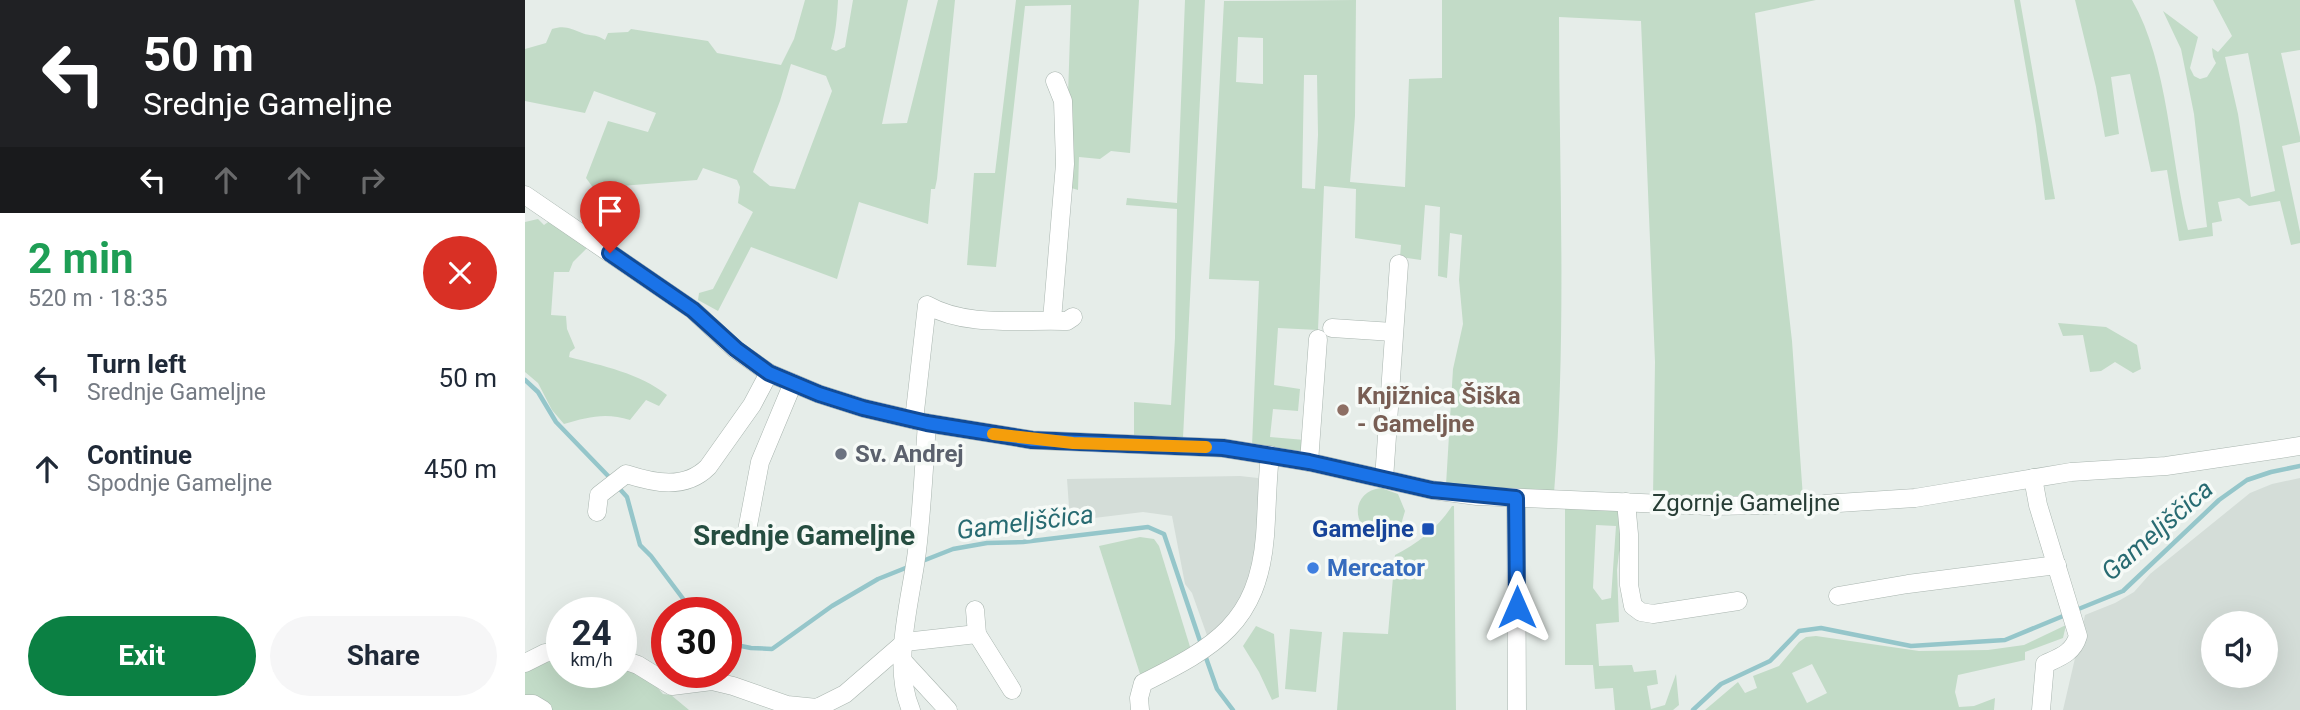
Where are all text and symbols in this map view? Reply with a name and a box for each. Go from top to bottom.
text: 50 m [143,26,254,83]
icon: left [28,28,119,119]
text: Srednje Gameljne [143,85,392,123]
icon: left [134,161,172,199]
icon: ahead [207,161,245,199]
icon: ahead [280,161,318,199]
icon: right [353,161,391,199]
pin [580,181,640,253]
icon: arrive [591,192,629,230]
text: 2 min [28,234,134,283]
button: close [423,236,497,310]
text: 520 m · 18:35 [28,285,167,312]
text: Turn left [87,349,186,379]
icon: left [28,359,66,397]
text: 50 m [439,363,497,393]
text: Srednje Gameljne [87,379,266,406]
place label: Knjižnica Šiška - Gameljne [1357,382,1521,438]
marker: Knjižnica Šiška - Gameljne [1335,402,1351,418]
text: Continue [87,440,192,470]
place label: Sv. Andrej [855,440,964,468]
marker: Sv. Andrej [833,446,849,462]
icon: ahead [28,450,66,488]
text: 450 m [424,454,497,484]
text: Spodnje Gameljne [87,470,272,497]
water label: Gameljščica [2095,473,2219,587]
street label: Zgornje Gameljne [1652,489,1840,517]
water label: Gameljščica [955,499,1095,545]
place label: Gameljne [1312,515,1414,543]
district label: Srednje Gameljne [693,519,915,552]
marker: Gameljne [1420,521,1436,537]
place label: Mercator [1327,554,1425,582]
marker: Mercator [1305,560,1321,576]
position arrow [1480,570,1554,644]
speed limit sign: 30 [651,597,742,688]
map controls [2201,611,2278,688]
button: sound [2201,611,2278,688]
text: 24 [571,613,612,654]
button: Exit [28,616,256,696]
button: Share [270,616,497,696]
text: km/h [570,649,613,670]

